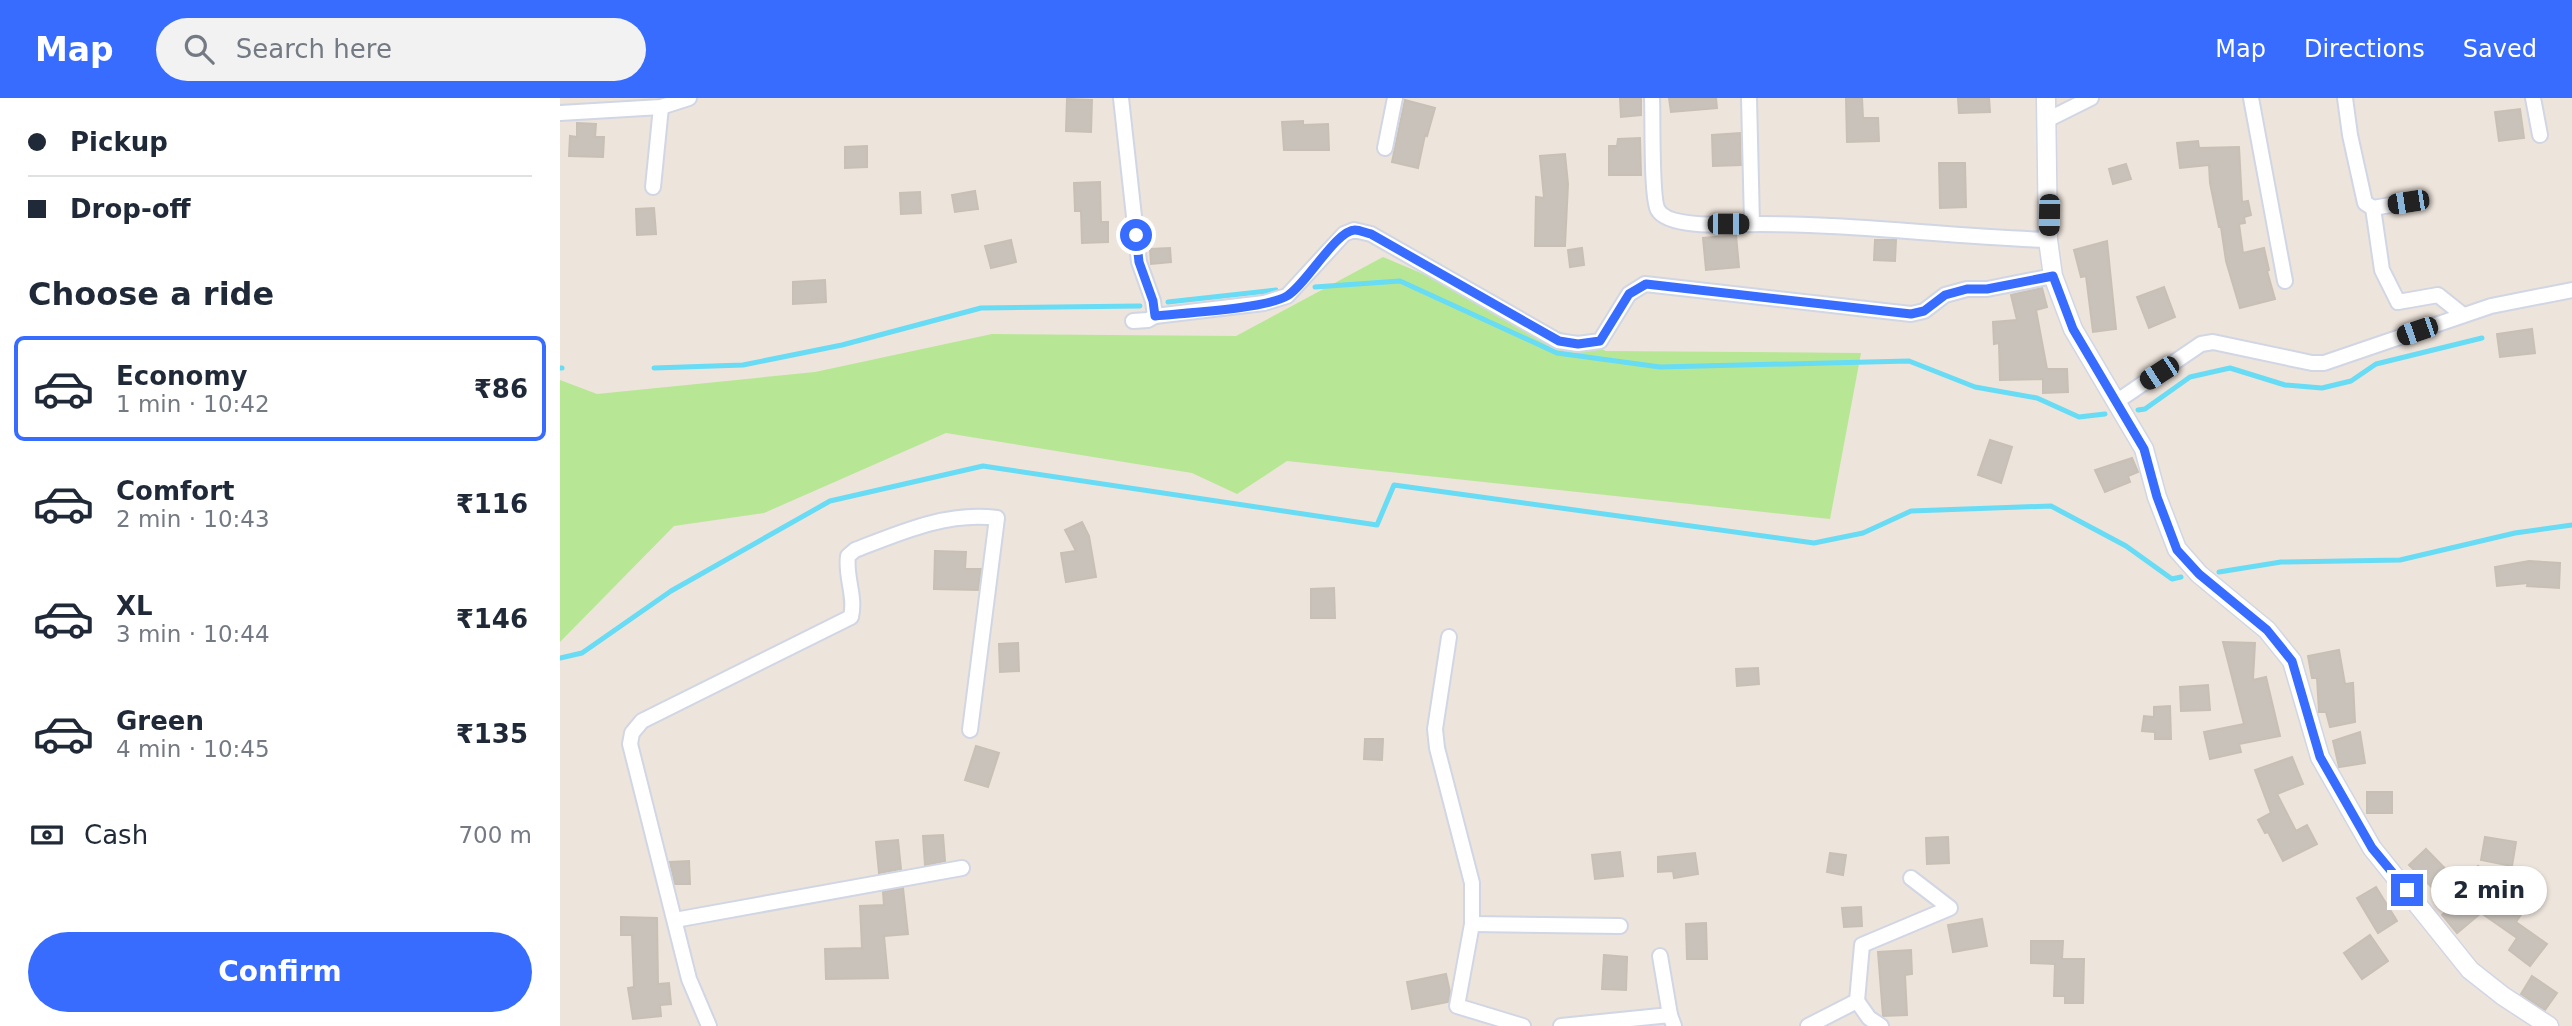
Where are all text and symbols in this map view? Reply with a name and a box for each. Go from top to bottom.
search box [156,18,646,81]
text: Map [35,30,114,69]
icon: search [180,30,218,68]
text: Search here [236,34,392,64]
text: Map [2215,35,2266,63]
text: Directions [2304,35,2425,63]
text: Saved [2463,35,2537,63]
text: Pickup [70,127,168,157]
car [2386,188,2431,216]
text: Drop-off [70,194,191,224]
car [2039,194,2060,236]
car [1708,214,1750,235]
route start [1120,219,1152,251]
text: Choose a ride [28,275,274,313]
car [2394,314,2441,348]
car [2136,353,2183,393]
icon: car [32,357,95,420]
text: Economy [116,361,247,391]
text: ₹86 [474,374,528,404]
text: 1 min · 10:42 [116,391,270,417]
icon: car [32,472,95,535]
text: Comfort [116,476,234,506]
text: ₹116 [456,489,528,519]
text: 2 min · 10:43 [116,506,270,532]
icon: car [32,587,95,650]
text: XL [116,591,153,621]
text: ₹146 [456,604,528,634]
text: 3 min · 10:44 [116,621,270,647]
icon: car [32,702,95,765]
text: Green [116,706,204,736]
text: ₹135 [456,719,528,749]
text: 4 min · 10:45 [116,736,270,762]
icon: cash [28,816,66,854]
text: Cash [84,820,148,850]
text: 700 m [458,822,532,848]
callout: 2 min [2431,866,2547,914]
route end [2391,874,2423,906]
text: 2 min [2453,877,2525,903]
button: Confirm [28,932,532,1012]

